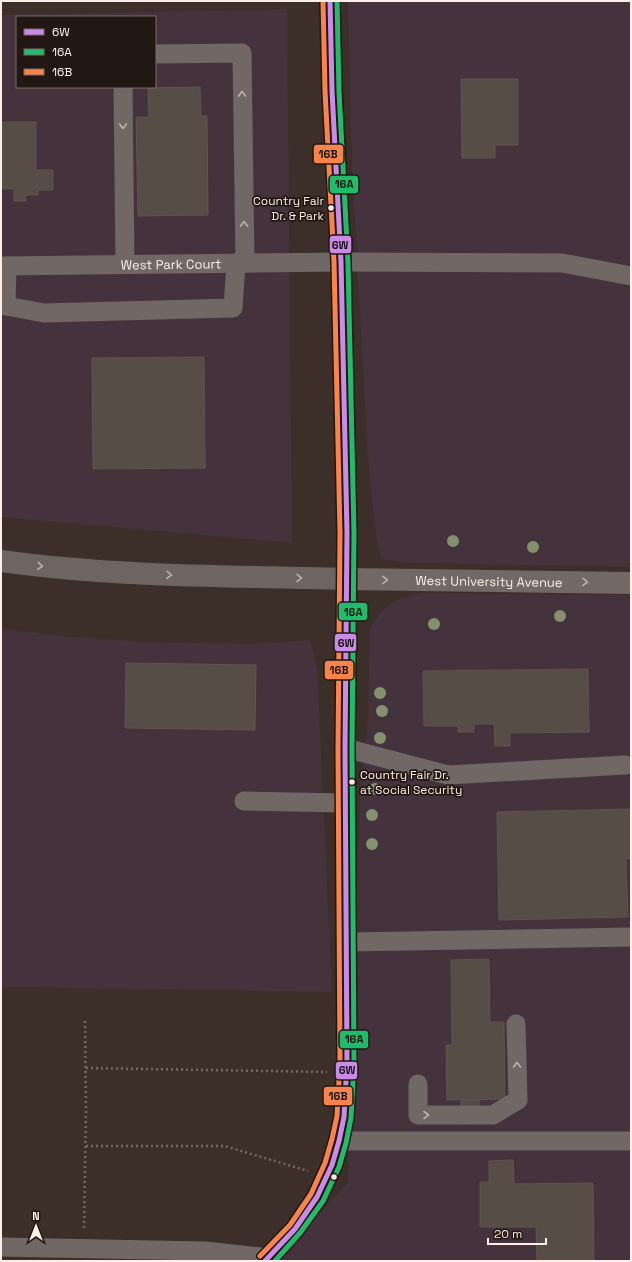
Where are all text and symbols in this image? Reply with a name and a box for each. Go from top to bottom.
legend [16,16,156,88]
text: 6W [52,24,70,40]
text: 16A [52,44,72,60]
text: 16B [52,64,72,80]
one-way arrow [238,91,246,97]
one-way arrow [119,123,128,129]
line badge: 16B [313,144,344,164]
text: 16B [318,147,338,161]
line badge: 16A [329,175,359,194]
text: 16A [335,177,353,191]
place label: Country Fair Dr. & Park [253,193,325,224]
marker: Country Fair Dr. & Park [326,203,336,213]
one-way arrow [240,221,248,227]
line badge: 6W [329,235,352,254]
text: 6W [332,238,348,252]
street label: West Park Court [121,255,221,273]
one-way arrow [37,561,43,570]
one-way arrow [166,571,172,579]
street label: West University Avenue [415,571,563,591]
one-way arrow [296,574,302,582]
one-way arrow [382,576,388,584]
one-way arrow [582,578,588,586]
line badge: 16A [338,602,368,621]
text: 16A [344,605,362,619]
line badge: 6W [334,633,357,652]
text: 6W [338,636,354,650]
line badge: 16B [324,660,354,680]
text: 16B [329,663,349,677]
place label: Country Fair Dr. at Social Security [360,767,462,798]
marker: Country Fair Dr. at Social Security [347,777,357,787]
line badge: 16A [339,1030,369,1049]
text: 16A [345,1032,363,1046]
line badge: 6W [335,1061,358,1080]
one-way arrow [513,1062,521,1068]
text: 6W [339,1063,355,1077]
line badge: 16B [323,1086,353,1106]
text: 16B [328,1089,348,1103]
one-way arrow [423,1111,429,1119]
unlabelled marker [329,1172,339,1182]
north arrow [16,1206,56,1246]
text: N [32,1209,40,1223]
scale bar [488,1220,546,1246]
text: 20 m [494,1226,522,1242]

